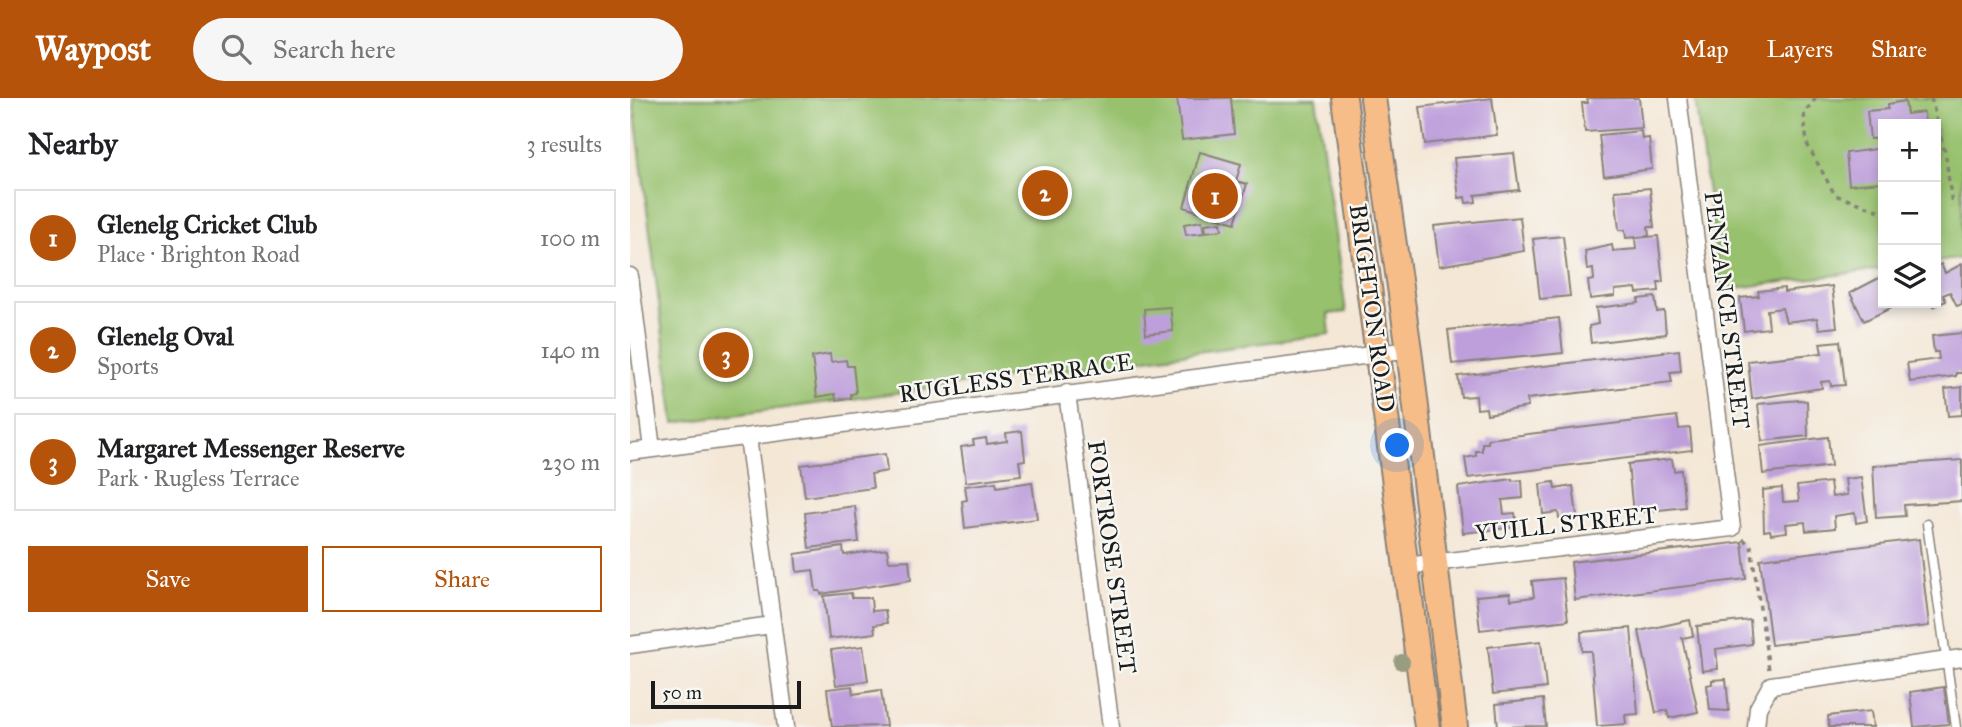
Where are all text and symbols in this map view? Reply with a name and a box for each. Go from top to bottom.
search box [193,18,683,81]
text: Waypost [35,29,151,69]
icon: search [217,30,255,68]
text: Search here [273,33,396,65]
text: Map [1682,34,1729,64]
text: Layers [1767,34,1833,64]
text: Share [1871,34,1927,64]
map controls [1878,119,1941,308]
button: + [1878,119,1941,182]
text: Nearby [28,126,118,162]
text: 3 results [526,130,602,158]
pin: 2 [1022,167,1068,219]
pin: 1 [1192,170,1238,222]
button: − [1878,182,1941,245]
street label: PENZANCE STREET [1698,189,1756,431]
street label: BRIGHTON ROAD [1343,202,1401,414]
text: Glenelg Cricket Club [97,208,318,240]
text: 1 [48,224,58,252]
text: 100 m [540,224,600,252]
text: Place · Brighton Road [97,240,300,268]
button: layers [1878,245,1941,308]
text: Glenelg Oval [97,320,234,352]
pin: 3 [703,329,749,381]
text: 2 [47,336,59,364]
text: 140 m [540,336,600,364]
street label: RUGLESS TERRACE [897,347,1135,409]
text: Sports [97,352,159,380]
your location [1380,428,1414,462]
text: Margaret Messenger Reserve [97,432,405,464]
street label: FORTROSE STREET [1081,438,1143,676]
text: 3 [48,448,58,476]
text: 230 m [542,448,600,476]
text: Park · Rugless Terrace [97,464,300,492]
street label: YUILL STREET [1473,499,1659,549]
button: Save [28,546,308,612]
button: Share [322,546,602,612]
scale bar [651,678,802,710]
text: 50 m [662,681,702,704]

